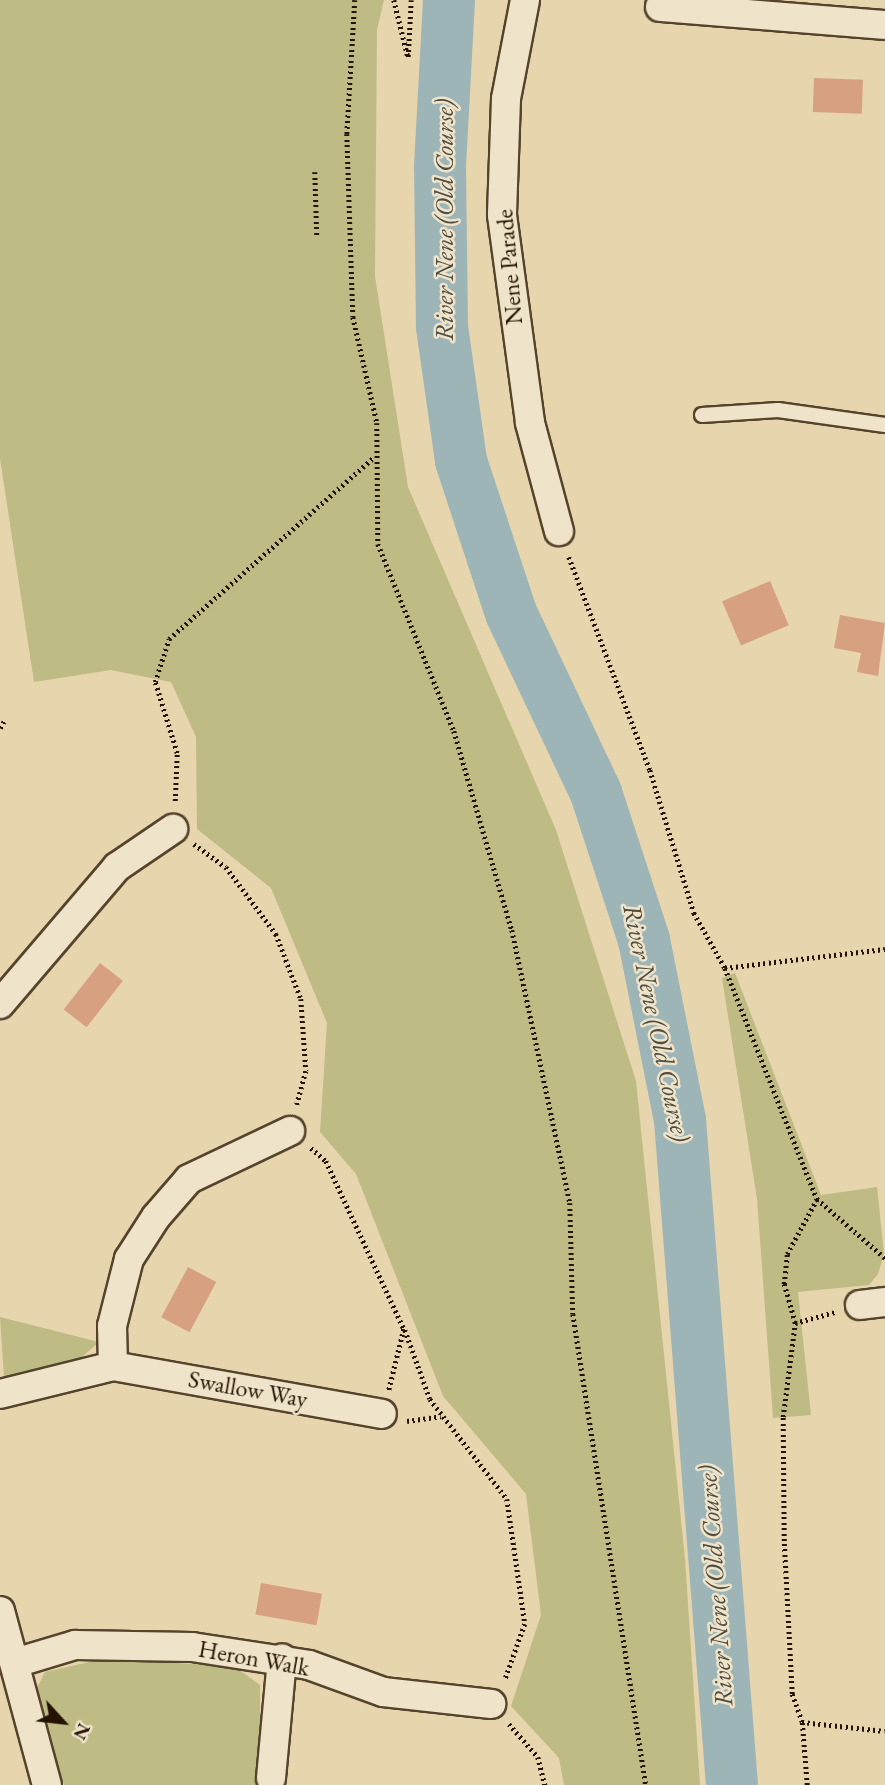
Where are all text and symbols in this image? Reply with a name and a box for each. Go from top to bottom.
water label: River Nene (Old Course) [429,99,461,341]
street label: Nene Parade [490,208,528,326]
water label: River Nene (Old Course) [616,901,696,1145]
street label: Swallow Way [186,1364,310,1414]
water label: River Nene (Old Course) [692,1464,740,1708]
street label: Heron Walk [196,1634,312,1682]
north arrow [28,1687,98,1757]
text: N [68,1719,97,1744]

